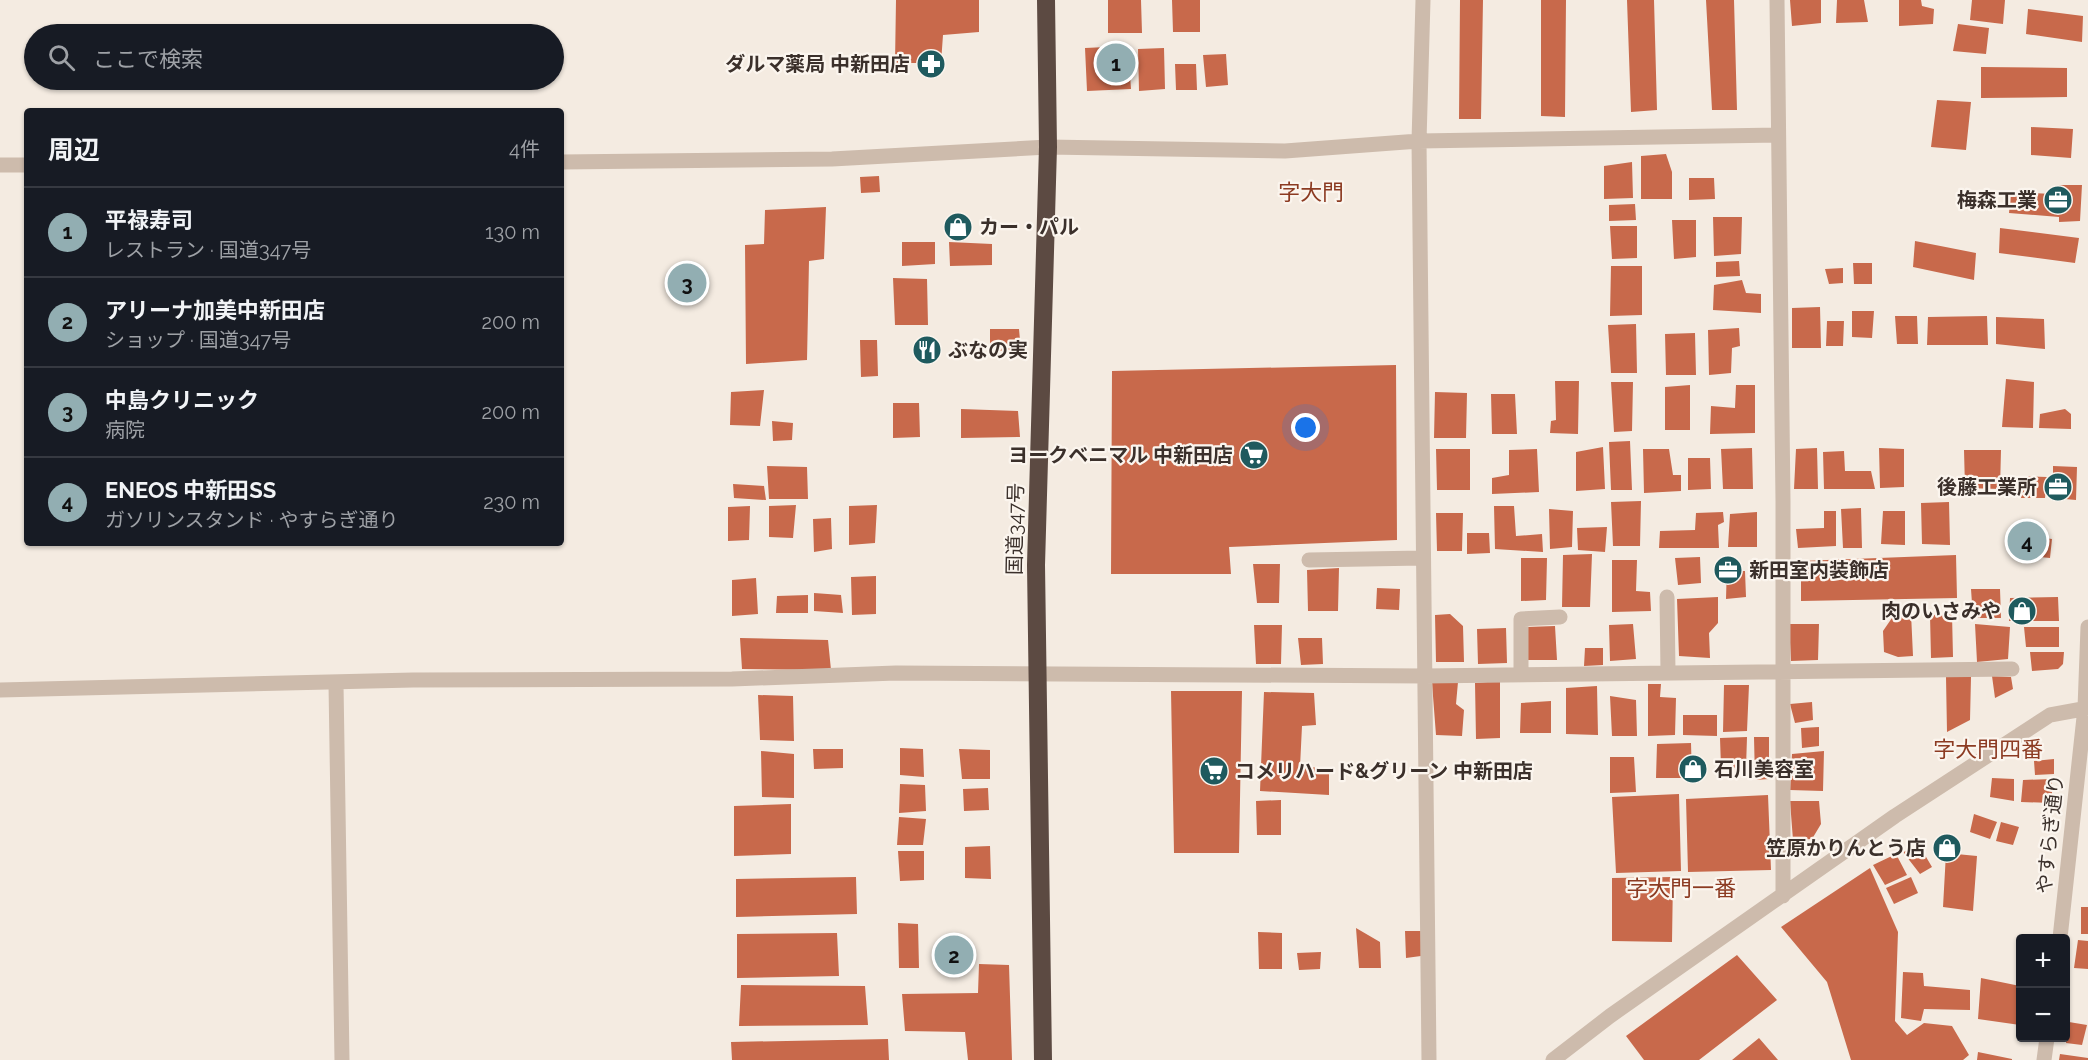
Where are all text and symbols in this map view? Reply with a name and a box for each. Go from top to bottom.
search box [24,24,564,90]
pin: 1 [1096,40,1136,86]
icon: search [45,41,78,74]
text: ここで検索 [93,46,203,72]
pharmacy icon: ダルマ薬局 中新田店 [915,48,947,80]
place label: ダルマ薬局 中新田店 [725,52,910,76]
text: 周辺 [48,135,100,165]
text: 4件 [509,137,540,161]
district label: 字大門 [1278,179,1344,205]
office icon: 梅森工業 [2042,184,2074,216]
place label: 梅森工業 [1957,188,2037,212]
text: 平禄寿司 [105,207,193,233]
shop icon: カー・パル [942,211,974,243]
place label: カー・パル [979,215,1079,239]
text: 1 [63,220,72,244]
text: 130 m [485,220,540,244]
text: レストラン · 国道347号 [105,238,311,262]
pin: 3 [668,260,706,306]
text: アリーナ加美中新田店 [105,297,325,323]
text: 2 [62,310,73,334]
text: 200 m [482,310,540,334]
text: ショップ · 国道347号 [105,328,291,352]
restaurant icon: ぶなの実 [911,334,943,366]
place label: ぶなの実 [948,338,1028,362]
text: 中島クリニック [105,387,259,413]
text: 3 [62,400,73,424]
text: 200 m [482,400,540,424]
your location [1291,413,1320,442]
text: 病院 [105,418,145,442]
supermarket icon: ヨークベニマル 中新田店 [1238,439,1270,471]
place label: ヨークベニマル 中新田店 [1008,443,1233,467]
office icon: 後藤工業所 [2042,471,2074,503]
place label: 後藤工業所 [1937,475,2037,499]
text: ENEOS 中新田SS [105,477,276,503]
street label: 国道347号 [1002,483,1028,575]
text: 4 [62,490,73,514]
text: 230 m [483,490,540,514]
text: ガソリンスタンド · やすらぎ通り [105,508,399,532]
pin: 4 [2008,518,2046,564]
office icon: 新田室内装飾店 [1712,554,1744,586]
place label: 新田室内装飾店 [1749,558,1889,582]
shop icon: 肉のいさみや [2006,595,2038,627]
place label: 肉のいさみや [1881,599,2001,623]
district label: 字大門四番 [1933,736,2043,762]
shop icon: 石川美容室 [1677,753,1709,785]
supermarket icon: コメリハード&グリーン 中新田店 [1198,755,1230,787]
place label: 石川美容室 [1714,757,1814,781]
place label: コメリハード&グリーン 中新田店 [1235,759,1533,783]
street label: やすらぎ通り [2032,773,2068,895]
shop icon: 笠原かりんとう店 [1931,832,1963,864]
place label: 笠原かりんとう店 [1766,836,1926,860]
district label: 字大門一番 [1626,875,1736,901]
pin: 2 [934,932,974,978]
map controls [2016,934,2070,1042]
button: + [2016,934,2070,988]
button: − [2016,988,2070,1042]

